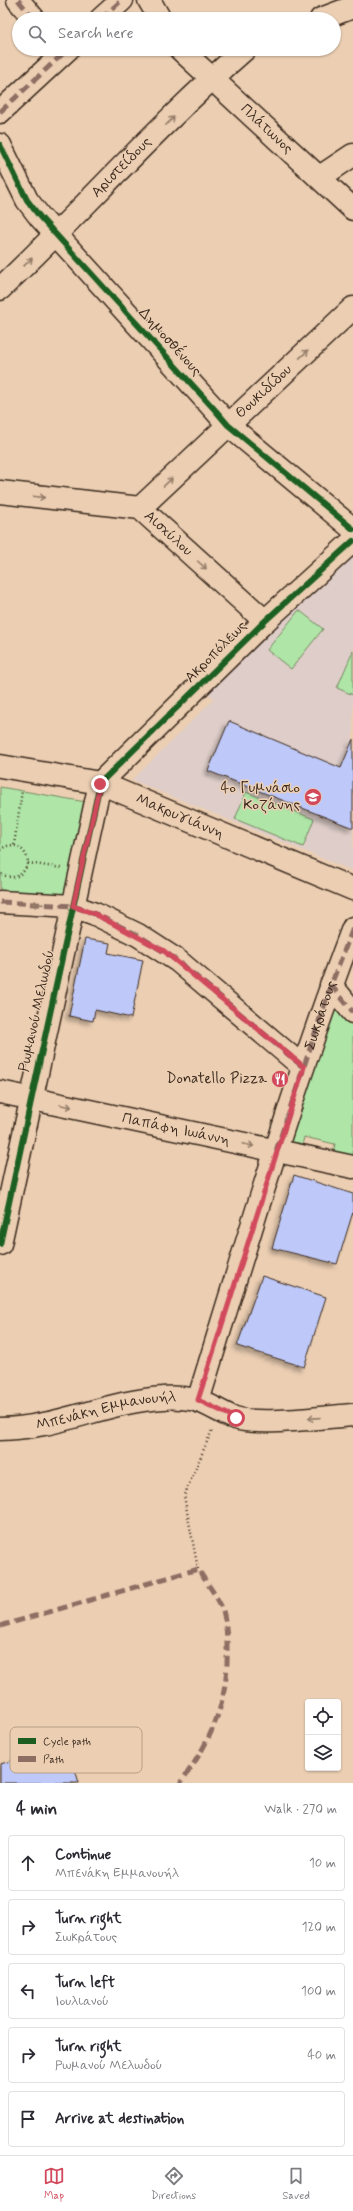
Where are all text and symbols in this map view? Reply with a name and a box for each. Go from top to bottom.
search box [12,12,341,56]
icon: search [26,23,48,45]
text: Search here [58,24,134,44]
street label: Πλάτωνος [236,100,298,159]
one-way arrow [165,116,175,126]
street label: Αριστείδους [87,132,157,202]
one-way arrow [23,257,33,267]
street label: Δημοσθένους [134,303,206,381]
one-way arrow [299,349,309,359]
street label: Θουκιδίδου [231,360,297,423]
one-way arrow [163,477,173,486]
one-way arrow [32,493,45,500]
street label: Αισχύλου [140,506,197,561]
one-way arrow [197,560,208,569]
street label: Ακροπόλεως [181,616,252,687]
route end [91,775,109,793]
place label: 4ο Γυμνάσιο Κοζάνης [221,778,300,815]
school or university icon: 4ο Γυμνάσιο Κοζάνης [303,787,323,807]
street label: Μακρυγιάννη [133,789,227,844]
one-way arrow [31,900,44,908]
street label: Ρωμανού Μελωδού [14,948,60,1074]
street label: Σωκράτους [300,977,342,1053]
place label: Donatello Pizza [166,1069,268,1089]
restaurant icon: Donatello Pizza [270,1069,290,1089]
one-way arrow [59,1103,72,1111]
street label: Παπάφη Ιωάννη [120,1108,232,1151]
one-way arrow [241,1141,254,1149]
street label: Μπενάκη Εμμανουήλ [34,1388,177,1435]
route start [227,1409,245,1427]
one-way arrow [308,1414,321,1421]
map controls [305,1699,341,1771]
button: locate [305,1699,341,1735]
legend [10,1727,142,1773]
text: Cycle path [43,1735,91,1749]
button: layers [305,1735,341,1771]
text: Path [43,1753,64,1767]
text: 4 min [16,1798,57,1820]
text: Walk · 270 m [264,1801,337,1818]
text: Continue [55,1845,111,1865]
icon: ahead [17,1852,39,1874]
text: 10 m [309,1855,336,1872]
text: Μπενάκη Εμμανουήλ [55,1865,179,1882]
text: Turn right [55,1909,122,1929]
icon: right [17,1916,39,1938]
text: 120 m [302,1919,336,1936]
text: Σωκράτους [55,1929,117,1946]
text: Turn left [55,1973,115,1993]
icon: left [17,1980,39,2002]
text: 100 m [301,1983,336,2000]
text: Ιουλιανού [55,1993,109,2010]
text: Turn right [55,2037,122,2057]
icon: right [17,2044,39,2066]
text: 40 m [307,2047,336,2064]
text: Ρωμανού Μελωδού [55,2057,162,2074]
icon: arrive [17,2108,39,2130]
text: Arrive at destination [55,2109,184,2129]
tab: Map [43,2165,65,2203]
tab: Directions [151,2165,196,2203]
tab: Saved [282,2165,310,2203]

